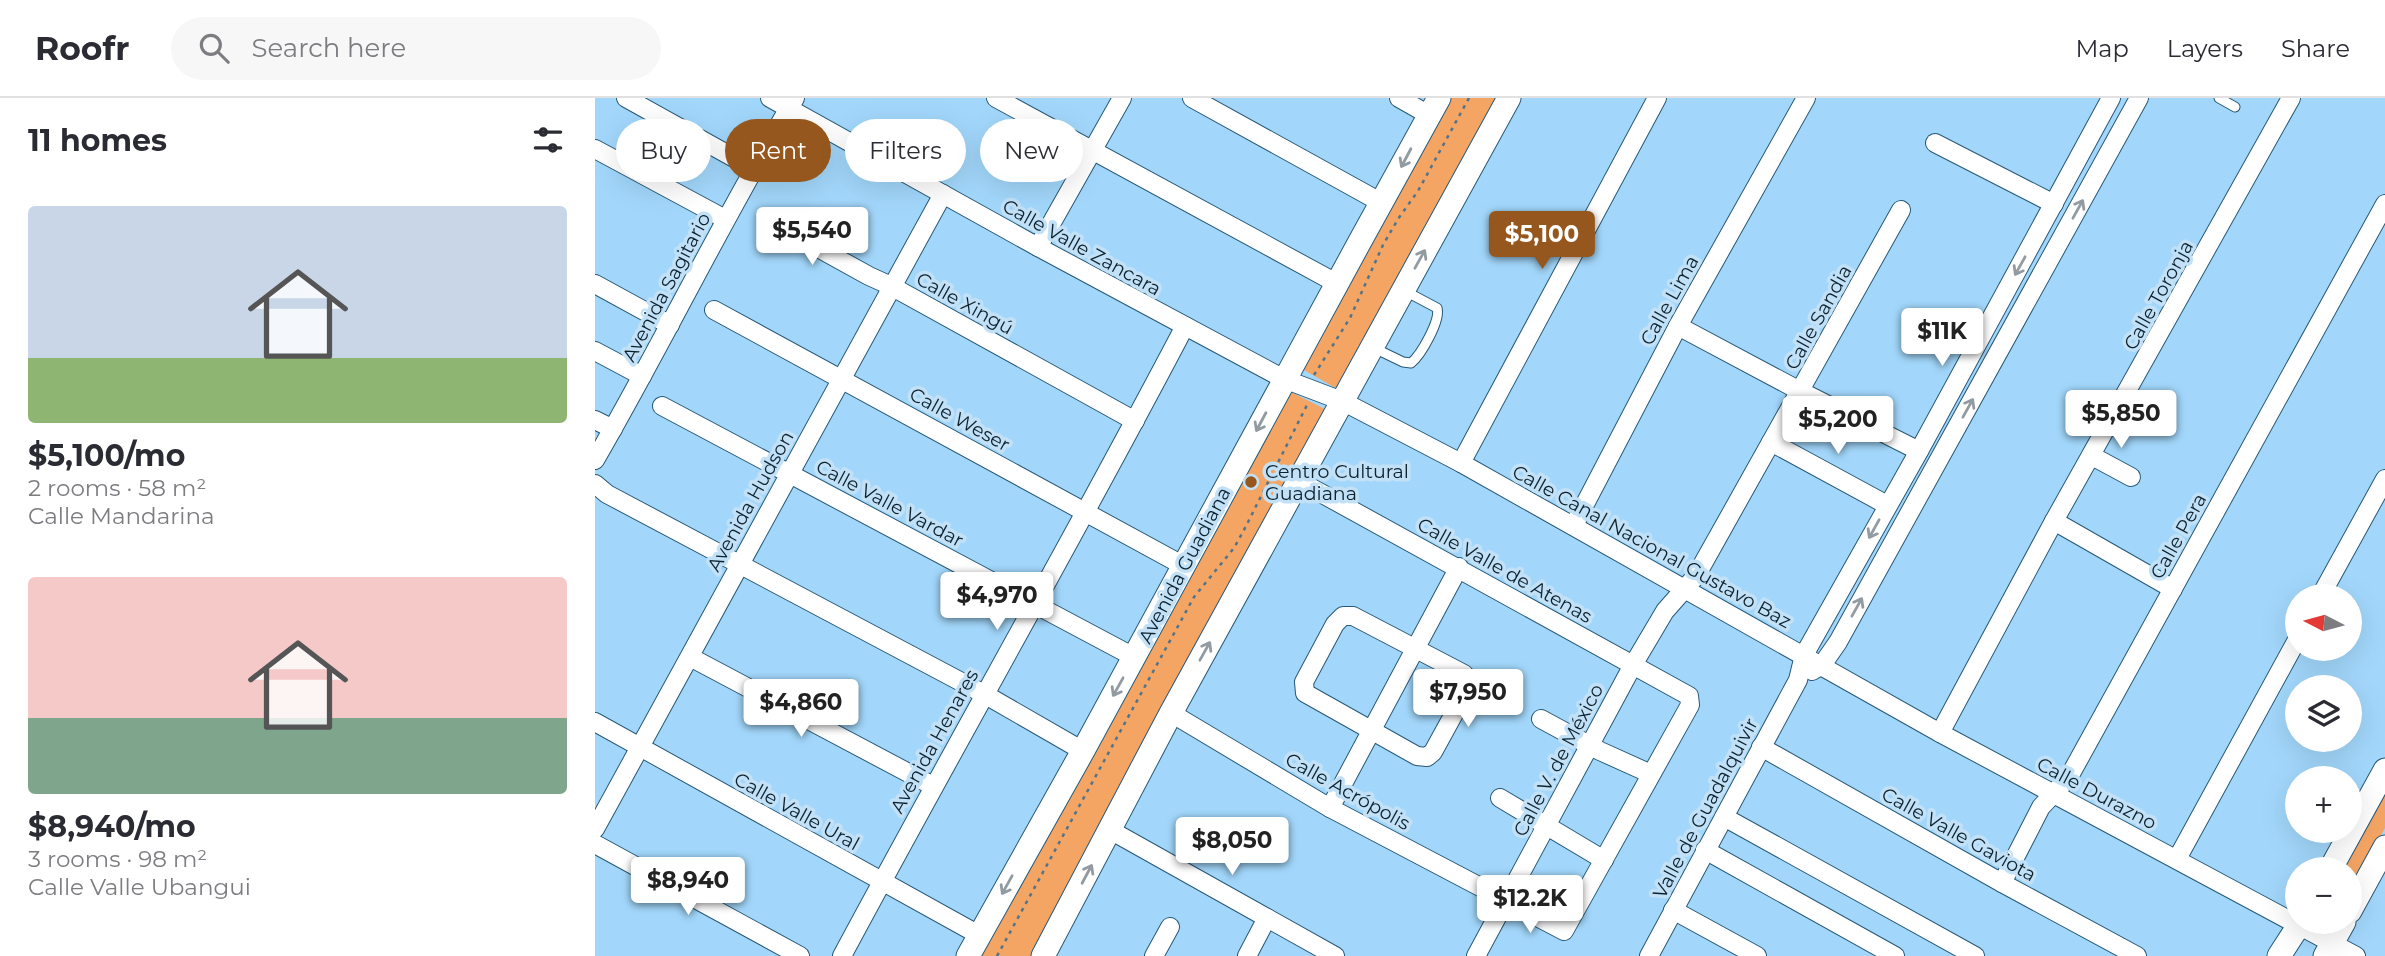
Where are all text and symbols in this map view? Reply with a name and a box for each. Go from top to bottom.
search box [171,17,661,80]
text: Roofr [35,28,129,68]
icon: search [195,29,233,67]
text: Search here [251,32,406,64]
text: Map [2075,34,2129,63]
text: Layers [2167,34,2243,63]
text: Share [2281,34,2350,63]
chip: Buy [616,119,711,182]
chip: Rent [725,119,831,182]
chip: Filters [845,119,966,182]
chip: New [980,119,1083,182]
icon: filters [529,121,567,159]
text: 11 homes [28,122,167,159]
one-way arrow [1399,147,1412,168]
street label: Calle Valle Zancara [998,194,1165,301]
one-way arrow [2072,199,2085,220]
pin: $5,540 [755,208,869,267]
street label: Avenida Sagitario [617,209,715,366]
pin: $5,100 [1485,212,1599,271]
text: $5,540 [772,216,852,244]
text: $5,100 [1505,220,1579,248]
street label: Calle Toronja [2119,237,2198,354]
one-way arrow [1413,249,1427,269]
icon: home [235,251,361,377]
street label: Calle Lima [1635,251,1703,349]
one-way arrow [2013,255,2026,276]
street label: Calle Sandia [1780,261,1857,374]
street label: Calle Xingú [912,267,1017,340]
pin: $11K [1901,308,1983,368]
text: $11K [1917,317,1967,345]
street label: Calle Weser [906,382,1014,456]
pin: $5,850 [2064,390,2178,450]
pin: $5,200 [1781,396,1895,456]
one-way arrow [1962,398,1975,419]
text: $5,850 [2081,399,2161,427]
text: $5,200 [1798,405,1878,433]
one-way arrow [1254,411,1268,431]
street label: Avenida Hudson [702,427,798,575]
text: $5,100/mo [28,437,185,474]
street label: Calle Valle Vardar [812,455,967,552]
place label: Centro Cultural Guadiana [1265,460,1409,505]
street label: Calle Canal Nacional Gustavo Baz [1508,460,1795,633]
text: 2 rooms · 58 m² [28,474,206,502]
marker: Centro Cultural Guadiana [1243,474,1259,490]
street label: Avenida Guadiana [1134,483,1235,647]
street label: Calle Pera [2146,489,2211,583]
text: Calle Mandarina [28,502,215,530]
street label: Calle Valle de Atenas [1413,513,1596,628]
one-way arrow [1867,518,1880,539]
pin: $4,970 [940,573,1054,632]
text: $4,970 [956,581,1038,609]
north arrow [2285,584,2363,662]
map controls [2285,584,2362,934]
one-way arrow [1851,597,1864,618]
icon: home [235,622,361,748]
one-way arrow [1198,642,1212,662]
street label: Avenida Henares [885,665,983,817]
pin: $7,950 [1411,670,1525,729]
button: layers [2285,675,2362,752]
one-way arrow [1111,676,1125,696]
text: $7,950 [1429,678,1507,706]
pin: $4,860 [744,680,858,739]
street label: Calle V. de México [1509,680,1608,840]
text: $4,860 [760,688,842,716]
street label: Valle de Guadalquivir [1648,714,1763,902]
street label: Calle Acrópolis [1281,748,1414,835]
street label: Calle Durazno [2033,752,2161,835]
button: + [2285,766,2362,843]
street label: Calle Valle Ural [730,768,863,855]
street label: Calle Valle Gaviota [1878,782,2040,886]
text: $8,940/mo [28,808,196,845]
pin: $8,050 [1175,818,1289,877]
text: $8,050 [1192,826,1272,854]
text: 3 rooms · 98 m² [28,845,207,873]
button: − [2285,857,2362,934]
pin: $8,940 [631,858,745,917]
one-way arrow [1081,864,1094,885]
text: $8,940 [647,866,729,894]
text: Calle Valle Ubangui [28,873,251,901]
one-way arrow [1000,875,1014,895]
pin: $12.2K [1473,876,1587,935]
text: $12.2K [1493,884,1567,912]

